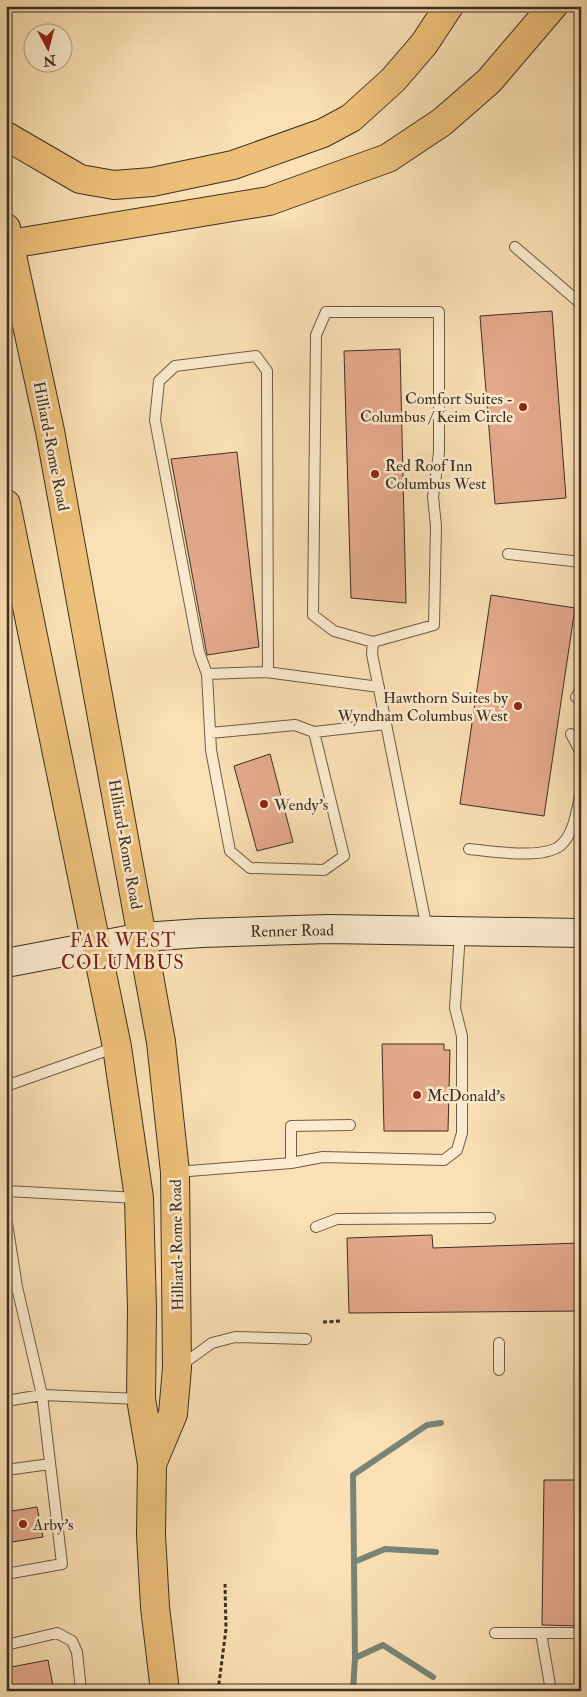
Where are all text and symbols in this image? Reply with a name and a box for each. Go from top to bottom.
north arrow [22,22,72,72]
text: N [42,51,58,70]
street label: Hilliard-Rome Road [29,380,73,513]
place label: Comfort Suites - Columbus / Keim Circle [360,389,513,427]
marker: Comfort Suites - Columbus / Keim Circle [517,401,529,413]
place label: Red Roof Inn Columbus West [385,456,486,494]
marker: Red Roof Inn Columbus West [369,468,381,480]
place label: Hawthorn Suites by Wyndham Columbus West [336,688,509,726]
marker: Hawthorn Suites by Wyndham Columbus West [512,700,524,712]
street label: Hilliard-Rome Road [104,778,146,911]
place label: Wendy's [273,795,328,815]
marker: Wendy's [258,798,270,810]
street label: Renner Road [250,920,334,942]
district label: FAR WEST COLUMBUS [61,929,185,975]
place label: McDonald's [427,1086,505,1106]
marker: McDonald's [411,1089,423,1101]
street label: Hilliard-Rome Road [166,1179,188,1311]
place label: Arby's [32,1515,74,1535]
marker: Arby's [17,1518,29,1530]

